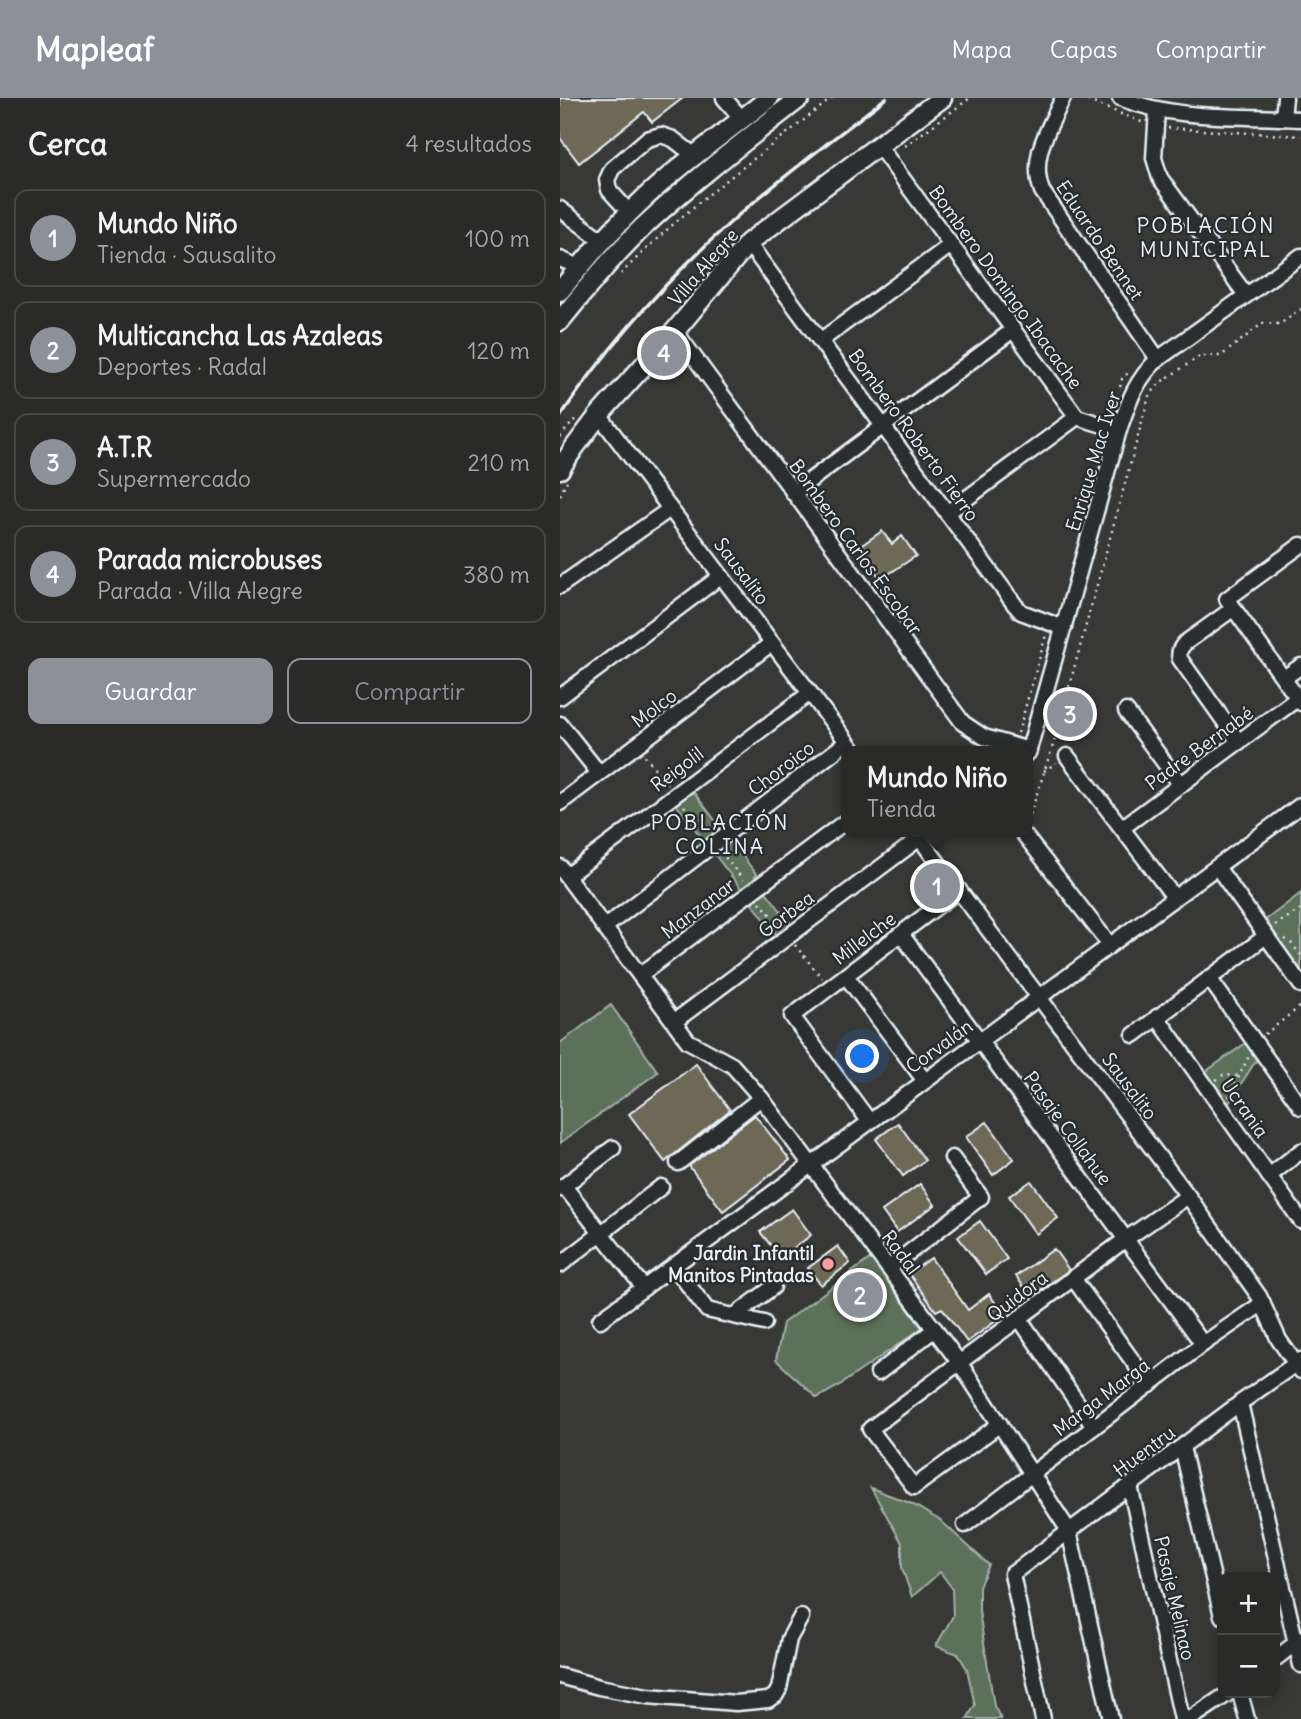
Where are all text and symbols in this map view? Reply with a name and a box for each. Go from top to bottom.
text: Mapleaf [35,28,154,70]
text: Mapa [951,34,1012,64]
text: Capas [1050,34,1117,64]
text: Compartir [1155,34,1266,64]
text: Cerca [28,125,107,163]
text: 4 resultados [405,129,532,158]
street label: Eduardo Bennet [1051,176,1149,304]
street label: Bombero Domingo Ibacache [924,181,1088,393]
text: Mundo Niño [97,207,238,240]
district label: POBLACIÓN MUNICIPAL [1137,212,1275,263]
street label: Villa Alegre [663,223,743,311]
text: 1 [48,224,58,253]
text: 100 m [465,224,530,253]
text: Tienda · Sausalito [97,240,276,269]
text: Multicancha Las Azaleas [97,319,383,352]
pin: 4 [641,327,687,379]
text: 2 [47,336,59,365]
text: 120 m [467,336,530,365]
street label: Bombero Roberto Fierro [843,344,985,526]
text: Deportes · Radal [97,352,267,381]
street label: Enrique Mac Iver [1060,388,1126,534]
text: A.T.R [97,431,152,464]
text: 3 [46,448,60,477]
text: 210 m [467,448,530,477]
street label: Bombero Carlos Escobar [784,454,928,640]
text: Supermercado [97,464,251,493]
street label: Sausalito [709,533,775,609]
text: Parada microbuses [97,543,322,576]
text: 4 [46,560,60,589]
text: 380 m [463,560,530,589]
text: Parada · Villa Alegre [97,576,303,605]
button: Guardar [28,658,273,724]
button: Compartir [287,658,532,724]
street label: Molco [627,683,681,733]
pin: 3 [1047,688,1093,740]
street label: Padre Bernabé [1140,701,1258,795]
street label: Choroico [743,735,819,801]
street label: Reigolil [646,741,708,797]
popup [841,746,1033,837]
text: Mundo Niño [867,761,1007,794]
text: Tienda [867,794,936,823]
district label: POBLACIÓN COLINA [651,809,789,860]
pin: 1 [914,860,960,912]
street label: Manzanar [656,872,740,944]
street label: Gorbea [753,885,819,943]
street label: Millelche [827,906,901,970]
street label: Corvalán [901,1014,977,1078]
your location [845,1039,879,1073]
street label: Sausalito [1097,1048,1163,1124]
street label: Pasaje Collahue [1019,1066,1117,1190]
street label: Ucrania [1216,1074,1274,1142]
street label: Radal [877,1225,925,1279]
place label: Jardin Infantil Manitos Pintadas [668,1241,814,1287]
marker: Jardin Infantil Manitos Pintadas [820,1256,836,1272]
street label: Quidora [982,1265,1052,1327]
pin: 2 [837,1269,883,1321]
street label: Marga Marga [1048,1353,1154,1441]
street label: Huentru [1108,1420,1180,1482]
street label: Pasaje Melinao [1149,1534,1201,1662]
map controls [1217,1572,1280,1698]
button: + [1217,1572,1280,1635]
button: − [1217,1635,1280,1698]

